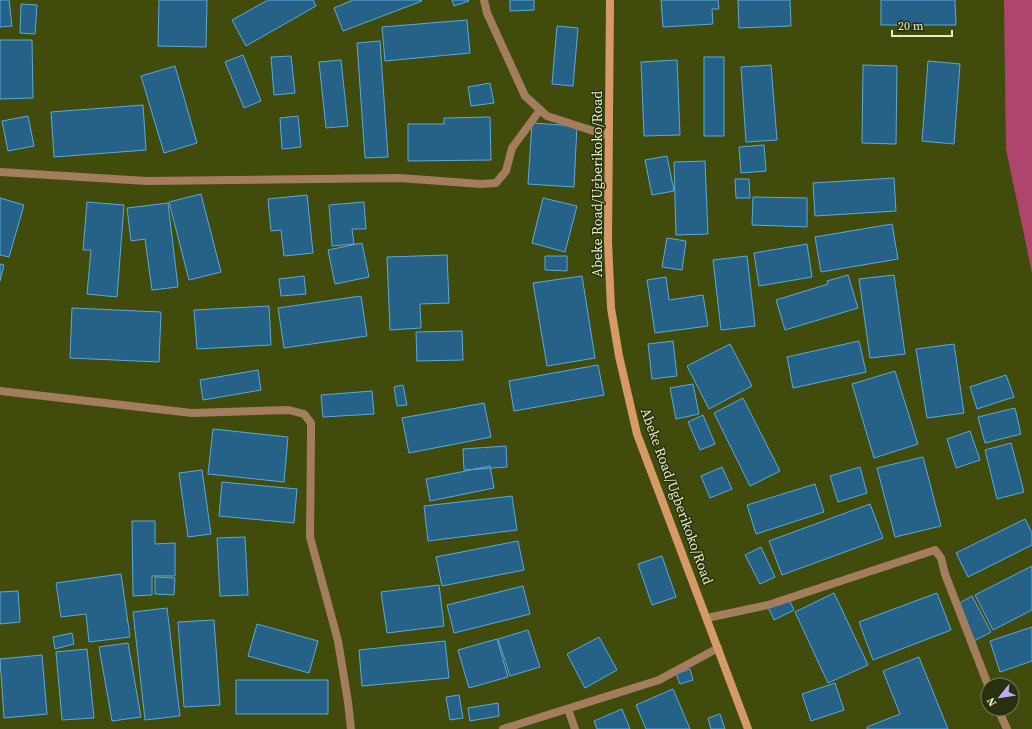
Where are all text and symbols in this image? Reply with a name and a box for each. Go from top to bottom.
scale bar [892,12,952,38]
text: 20 m [898,18,924,34]
street label: Abeke Road/Ugberikoko/Road [587,91,607,277]
street label: Abeke Road/Ugberikoko/Road [636,405,718,587]
north arrow [980,677,1020,717]
text: N [983,695,1000,709]

